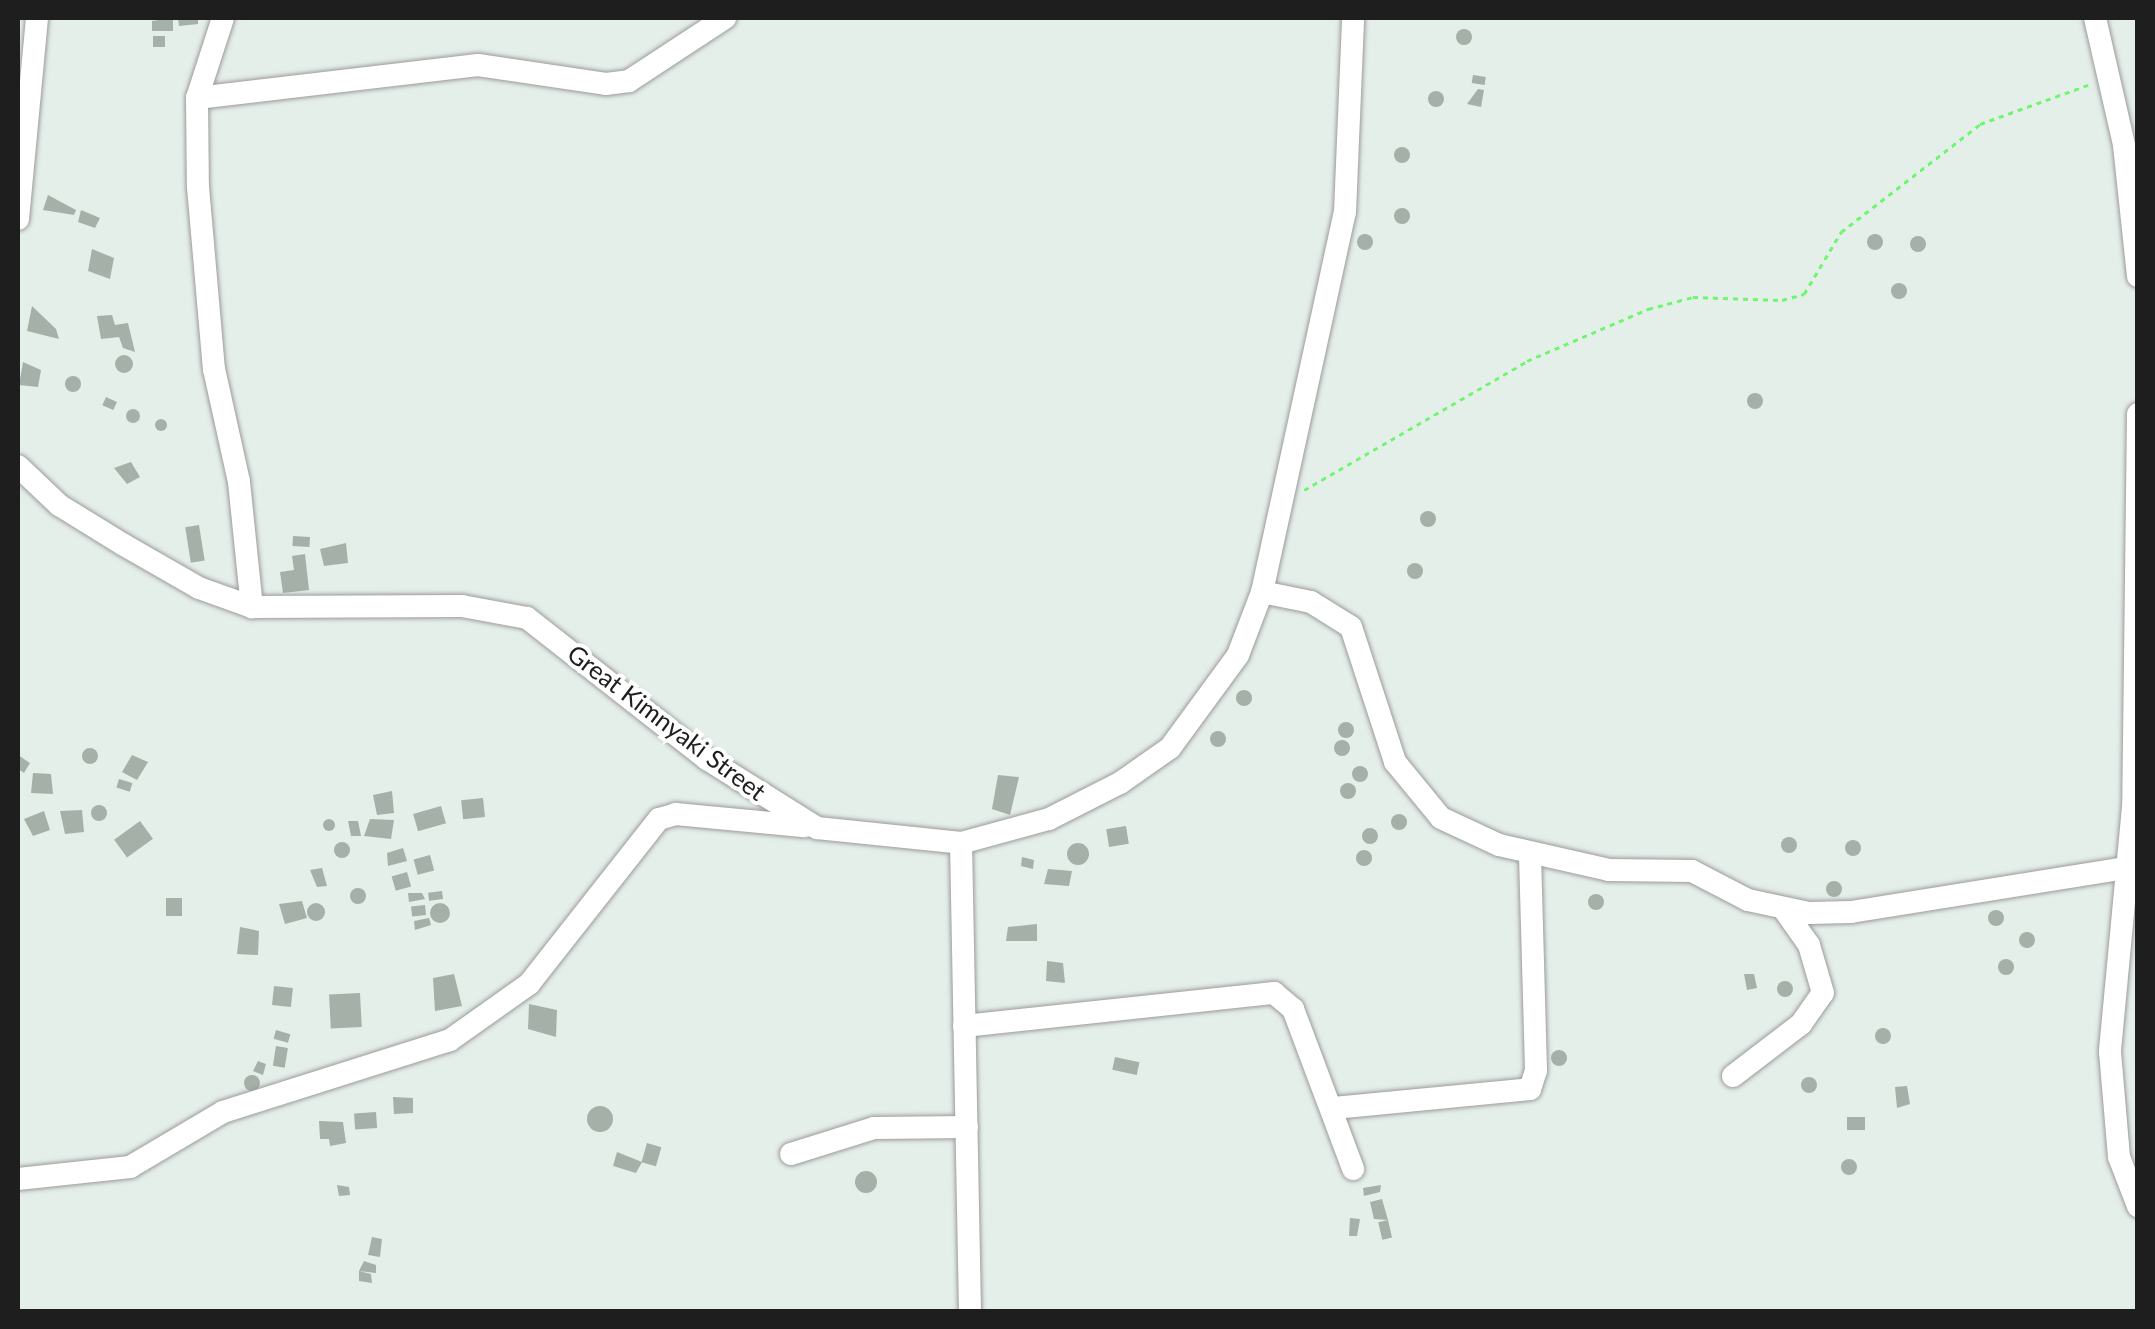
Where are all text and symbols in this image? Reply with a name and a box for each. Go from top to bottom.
street label: Great Kimnyaki Street [562,638,772,806]

